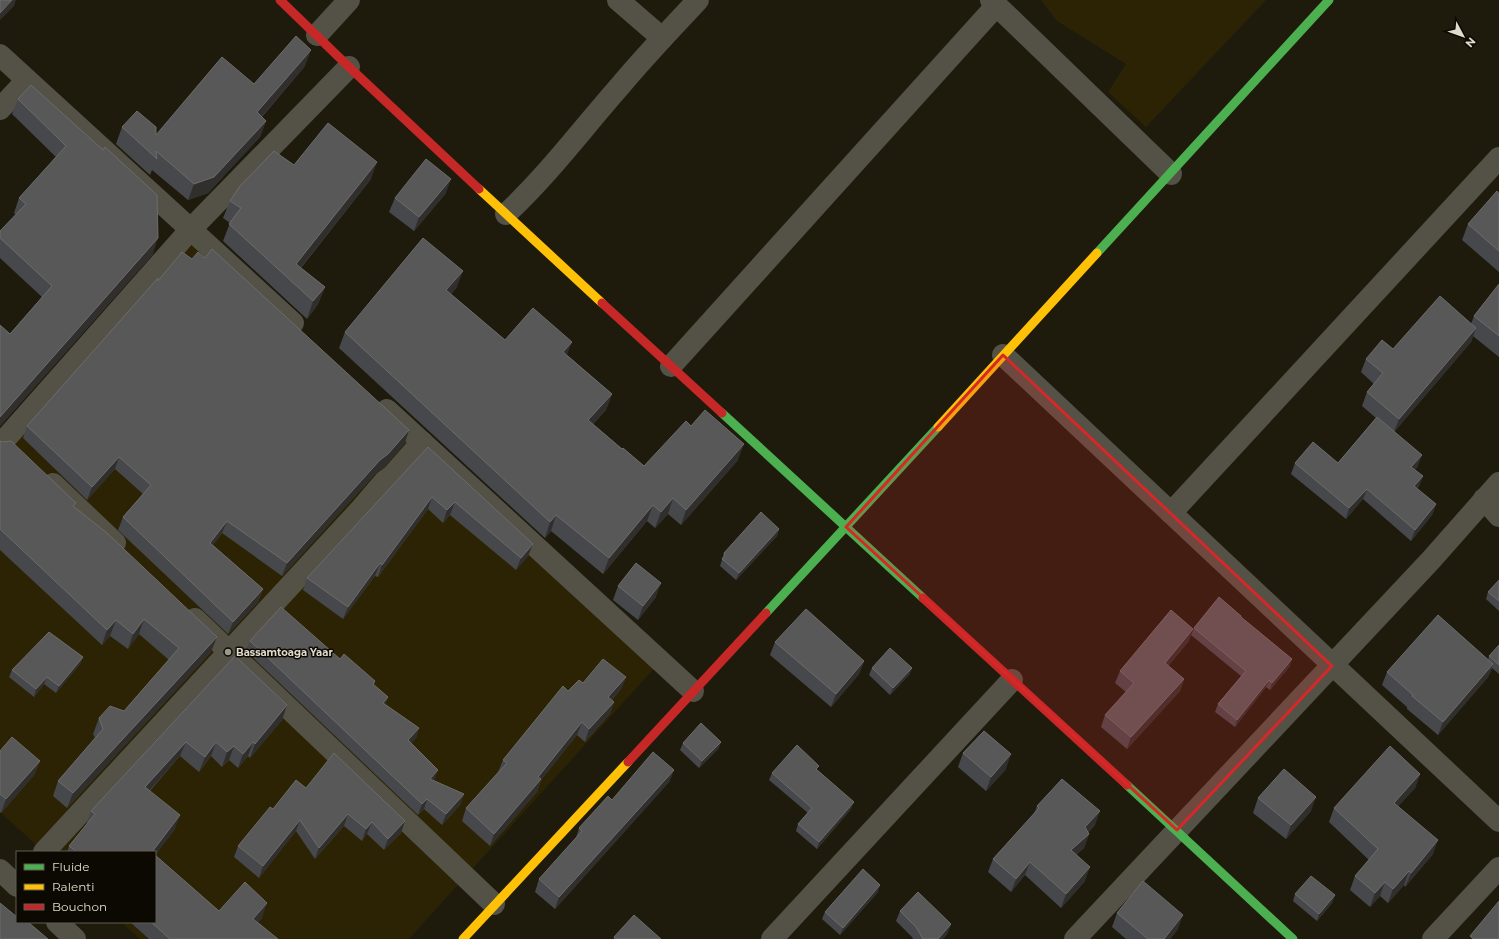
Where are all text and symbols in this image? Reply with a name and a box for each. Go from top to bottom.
north arrow [1443,16,1483,56]
text: N [1462,35,1479,51]
place label: Bassamtoaga Yaar [236,646,333,659]
marker: Bassamtoaga Yaar [223,647,233,657]
legend [16,851,156,923]
text: Fluide [52,859,90,874]
text: Ralenti [52,879,94,894]
text: Bouchon [52,899,107,914]

